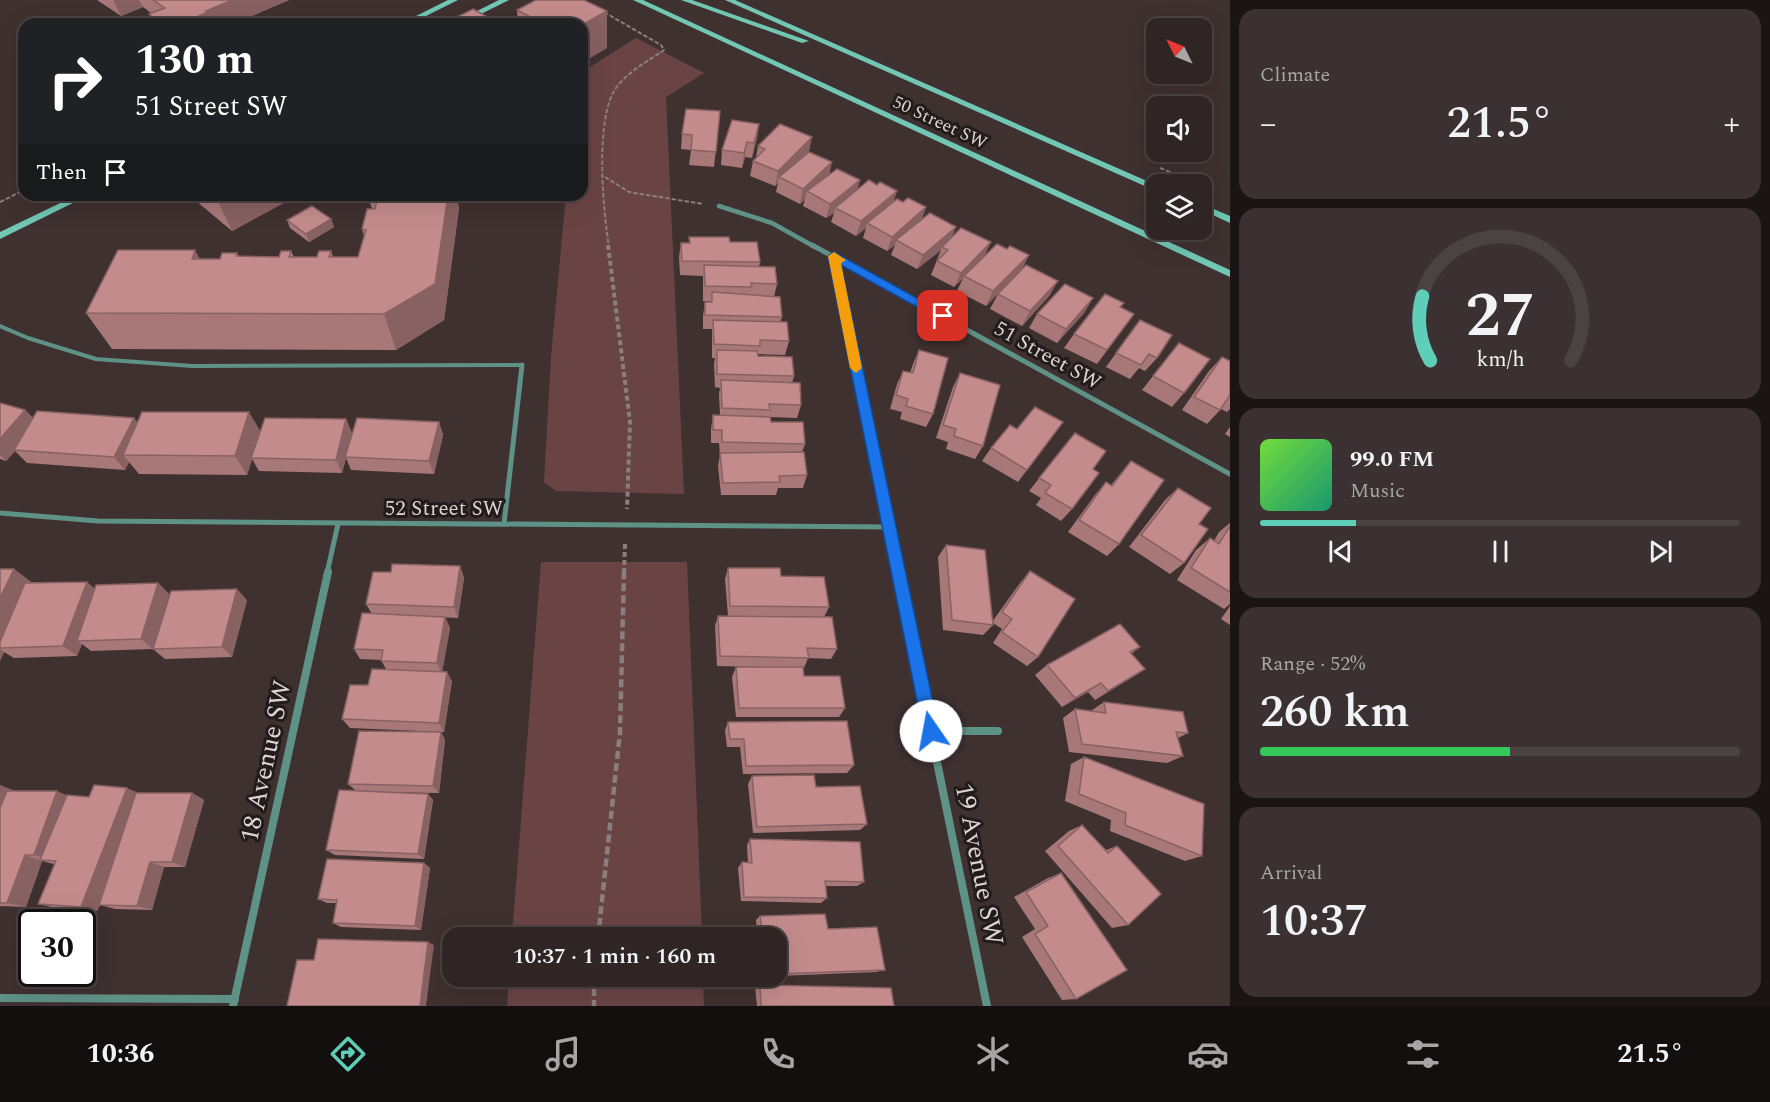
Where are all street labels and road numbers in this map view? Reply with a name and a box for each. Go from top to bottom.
street label: 50 Street SW [888,89,992,156]
street label: 51 Street SW [988,313,1107,399]
street label: 52 Street SW [385,493,504,525]
street label: 18 Avenue SW [229,676,303,846]
street label: 19 Avenue SW [944,780,1014,949]

